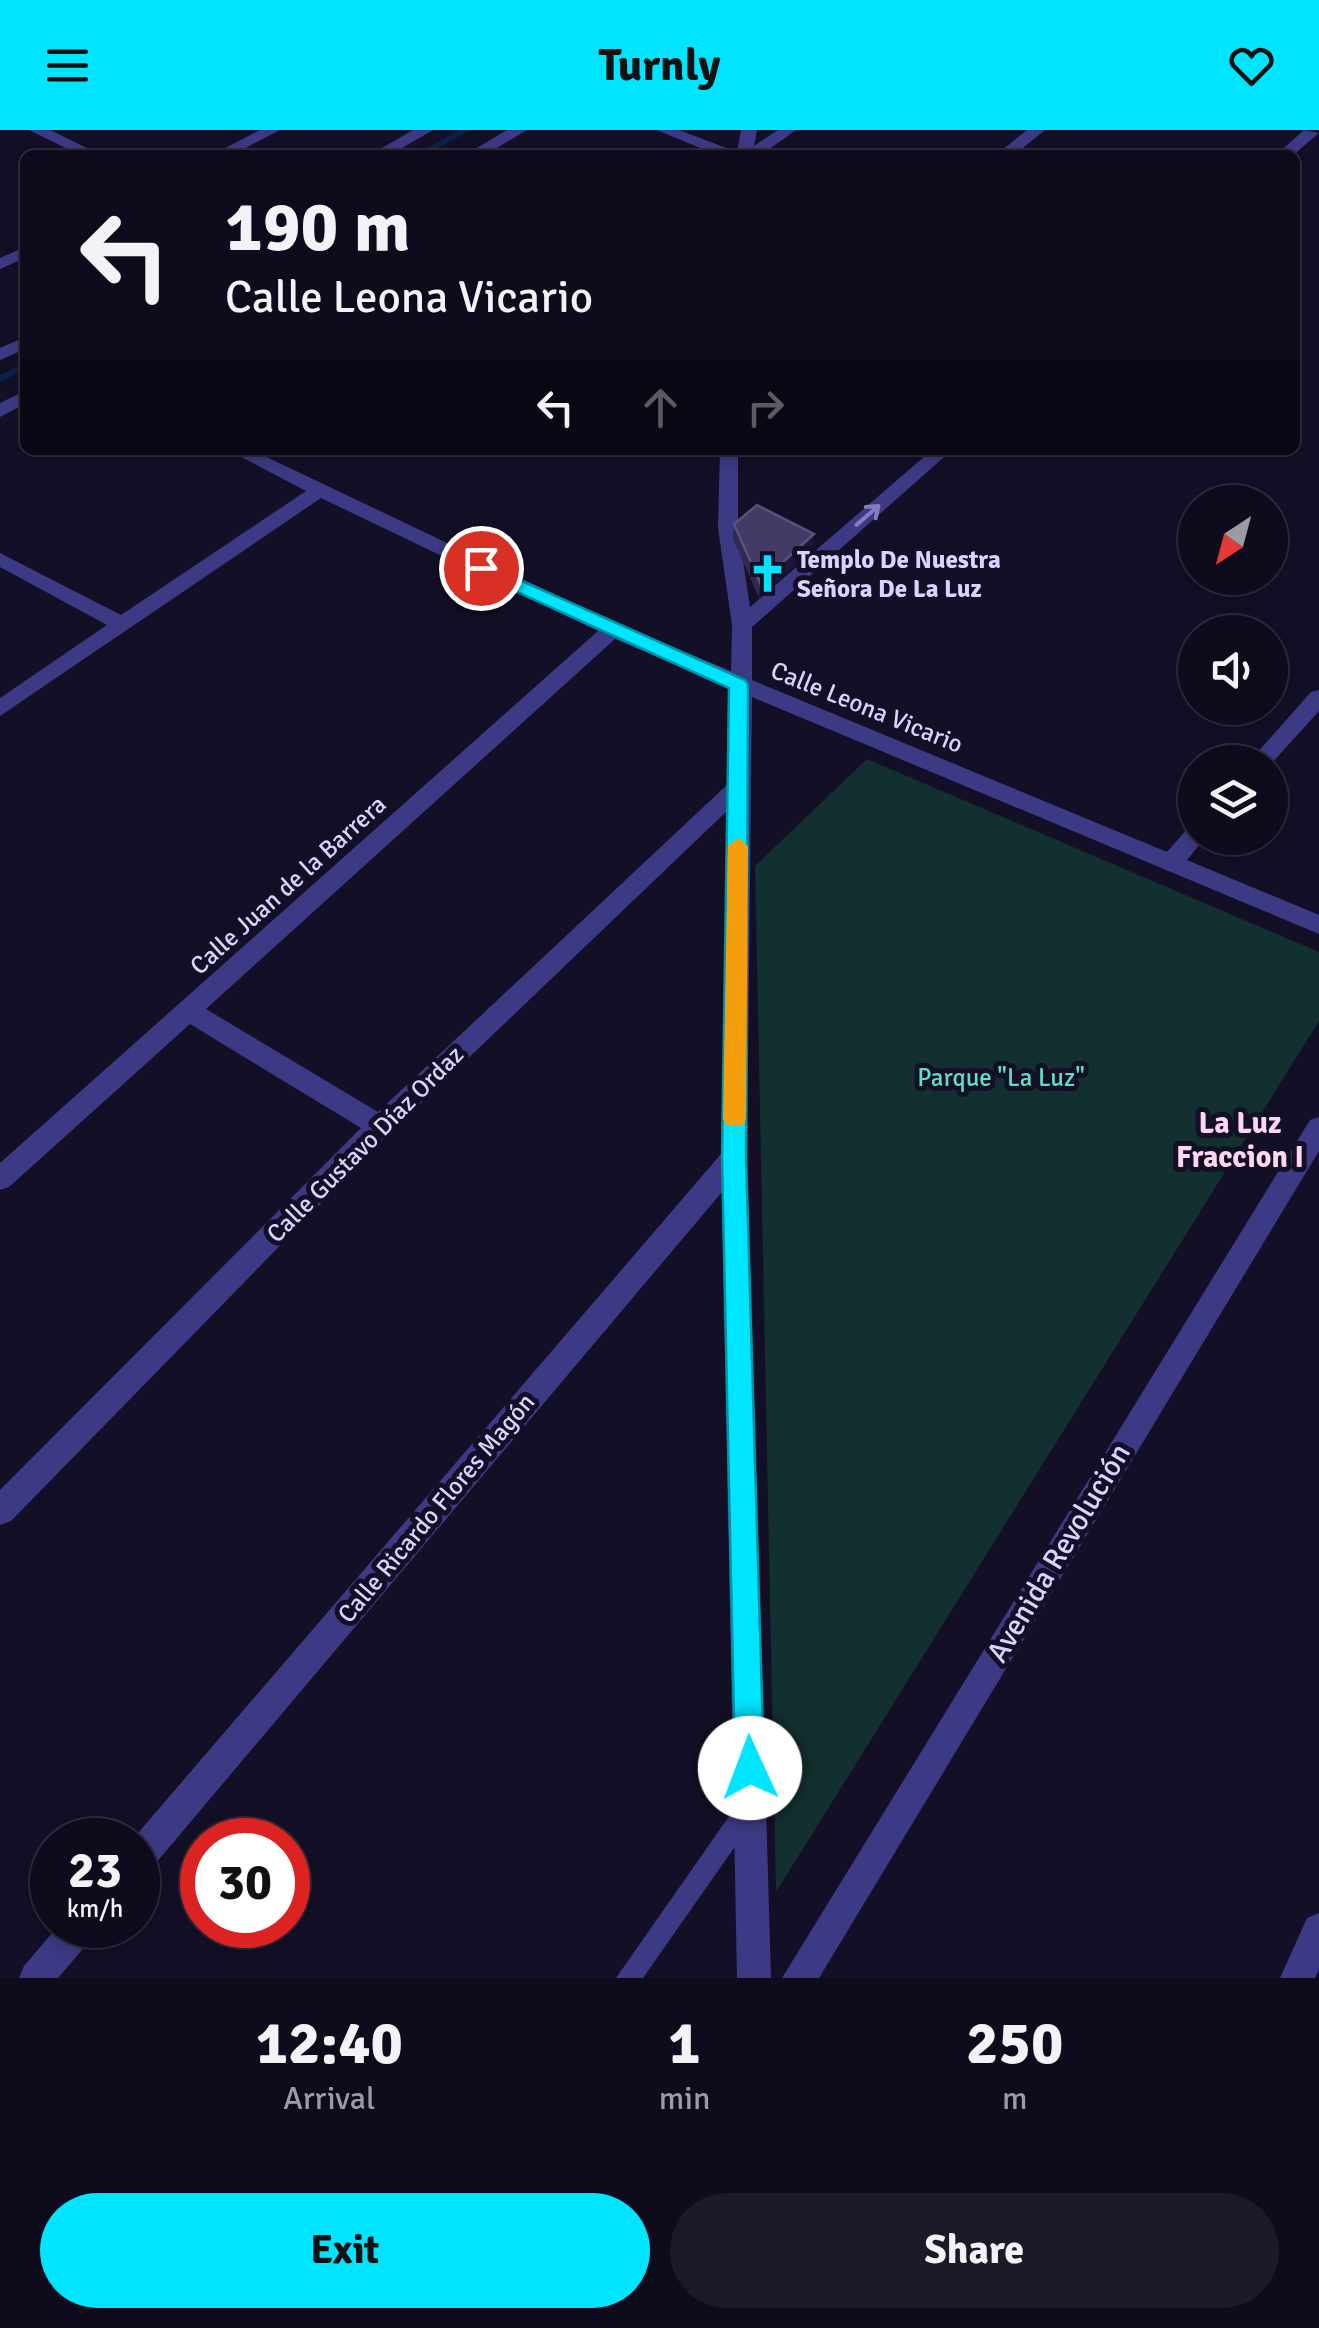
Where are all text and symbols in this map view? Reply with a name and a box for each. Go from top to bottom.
icon: menu [40,38,95,93]
text: Turnly [598,38,721,93]
icon: heart [1224,38,1279,93]
text: 190 m [225,184,410,270]
icon: left [60,190,190,320]
text: Calle Leona Vicario [225,270,593,325]
icon: left [528,380,583,435]
icon: ahead [633,380,688,435]
icon: right [738,380,793,435]
north arrow [1178,485,1288,595]
map controls [1178,485,1288,855]
one-way arrow [855,504,881,526]
pin [439,526,524,611]
icon: arrive [454,541,509,596]
place label: Templo De Nuestra Señora De La Luz [797,544,1001,604]
church icon: Templo De Nuestra Señora De La Luz [746,552,788,594]
button: sound [1178,615,1288,725]
street label: Calle Leona Vicario [766,654,968,760]
button: layers [1178,745,1288,855]
street label: Calle Juan de la Barrera [184,789,392,981]
street label: Calle Gustavo Díaz Ordaz [260,1039,470,1249]
park label: Parque "La Luz" [917,1062,1085,1093]
district label: La Luz Fraccion I [1176,1105,1304,1176]
street label: Calle Ricardo Flores Magón [331,1387,541,1629]
street label: Avenida Revolución [979,1437,1139,1669]
position arrow [698,1716,802,1820]
speed limit sign: 30 [180,1818,310,1948]
text: 23 [68,1840,122,1902]
text: km/h [67,1893,123,1924]
text: 12:40 [256,2007,403,2081]
text: 1 [668,2007,701,2081]
text: 250 [966,2007,1063,2081]
text: Arrival [283,2079,375,2118]
text: min [659,2079,710,2118]
text: m [1002,2079,1027,2118]
button: Exit [40,2193,650,2308]
button: Share [670,2193,1279,2308]

